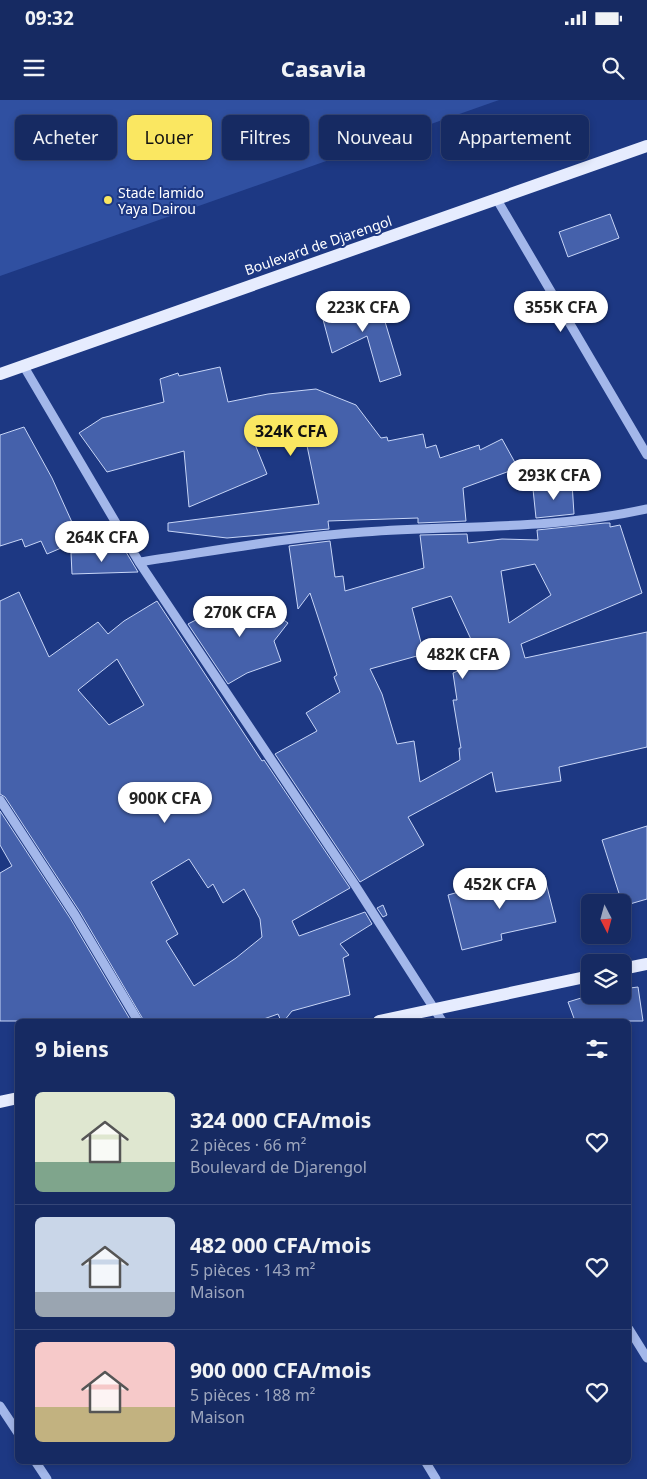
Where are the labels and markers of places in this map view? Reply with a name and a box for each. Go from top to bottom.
place label: Stade lamido Yaya Dairou [118,183,204,218]
marker: Stade lamido Yaya Dairou [102,194,114,206]
pin: 223K CFA [311,290,415,333]
pin: 355K CFA [509,290,613,333]
pin: 324K CFA [239,414,343,457]
pin: 293K CFA [502,458,606,501]
pin: 264K CFA [50,520,154,563]
pin: 270K CFA [188,596,292,638]
pin: 482K CFA [411,638,515,680]
pin: 900K CFA [113,782,217,824]
pin: 452K CFA [448,868,552,910]

